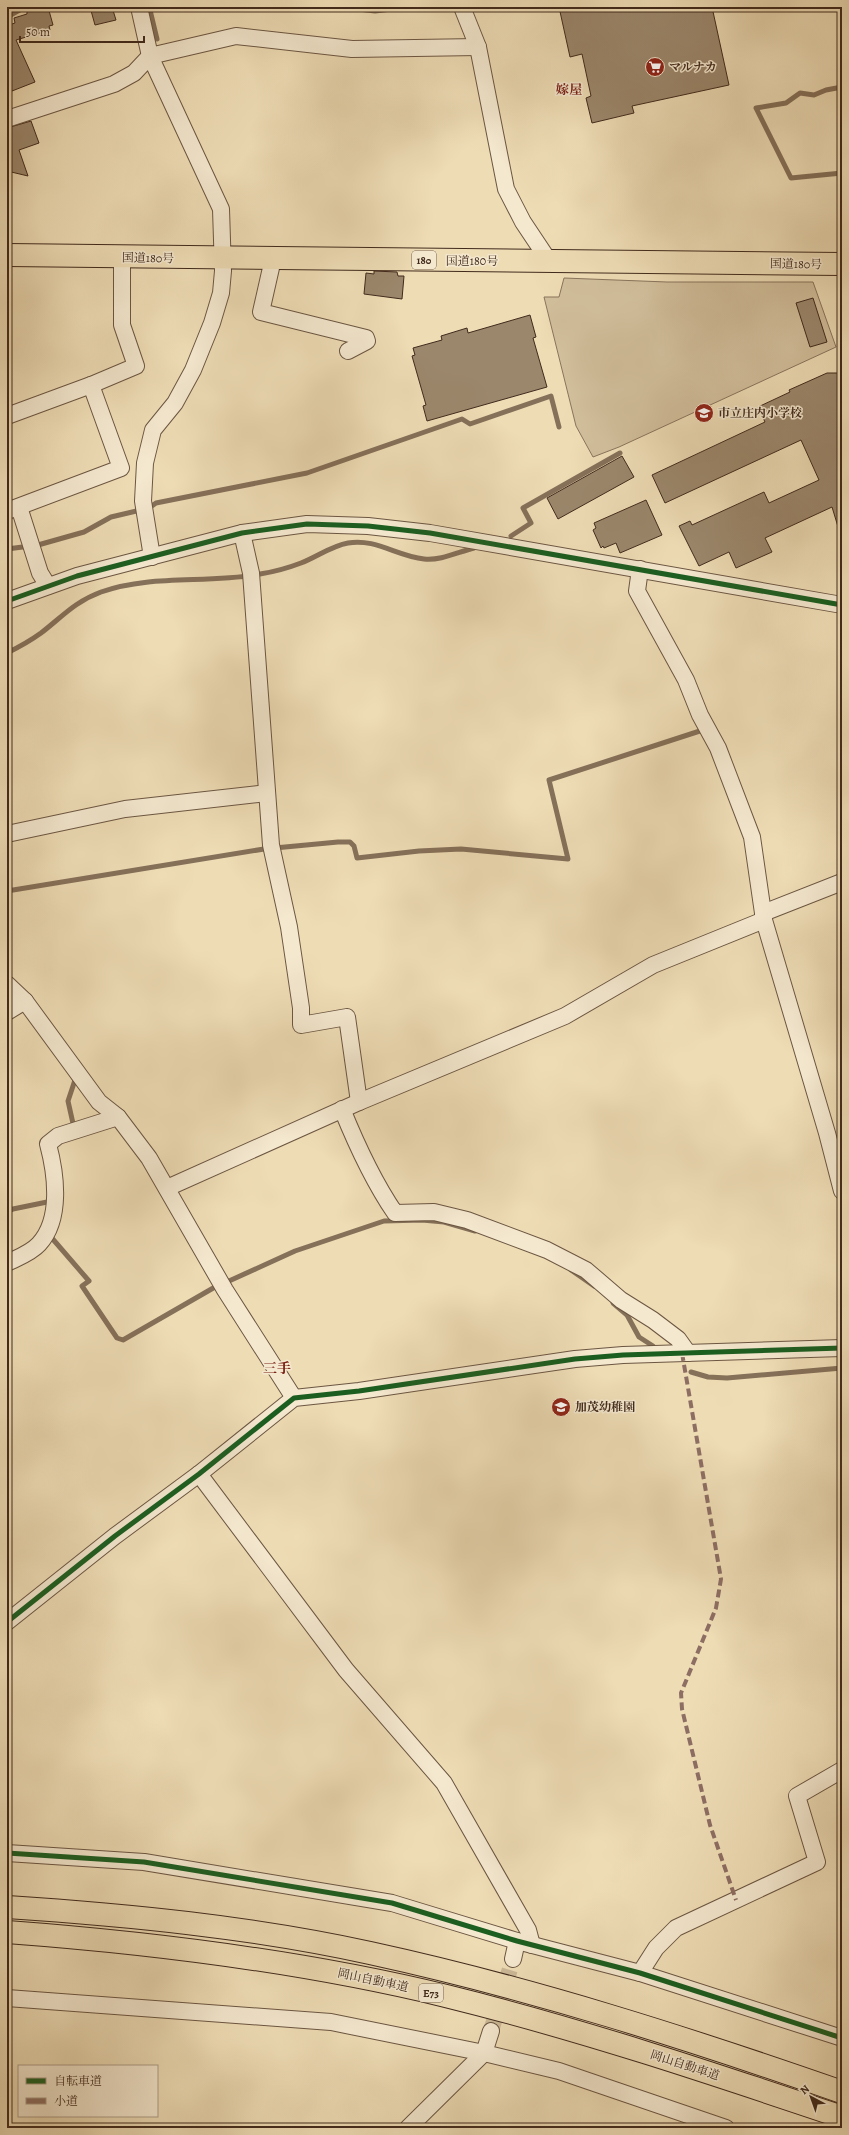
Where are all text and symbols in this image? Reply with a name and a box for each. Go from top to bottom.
scale bar [20,18,144,44]
text: 50 m [26,24,50,40]
supermarket icon: マルナカ [644,56,666,78]
place label: マルナカ [669,59,717,75]
district label: 嫁屋 [556,81,582,98]
street label: 国道180号 [122,250,174,266]
road number: 180 [412,251,436,269]
street label: 国道180号 [446,253,498,269]
street label: 国道180号 [770,256,822,272]
school or university icon: 市立庄内小学校 [693,402,715,424]
place label: 市立庄内小学校 [718,405,802,421]
district label: 三手 [263,1359,291,1378]
school or university icon: 加茂幼稚園 [550,1396,572,1418]
place label: 加茂幼稚園 [575,1399,635,1415]
street label: 岡山自動車道 [336,1965,410,1995]
road number: E73 [419,1984,443,2002]
street label: 岡山自動車道 [648,2046,722,2084]
legend [18,2065,158,2117]
text: 自転車道 [54,2073,102,2089]
north arrow [791,2077,831,2117]
text: N [797,2082,813,2098]
text: 小道 [54,2093,78,2109]

